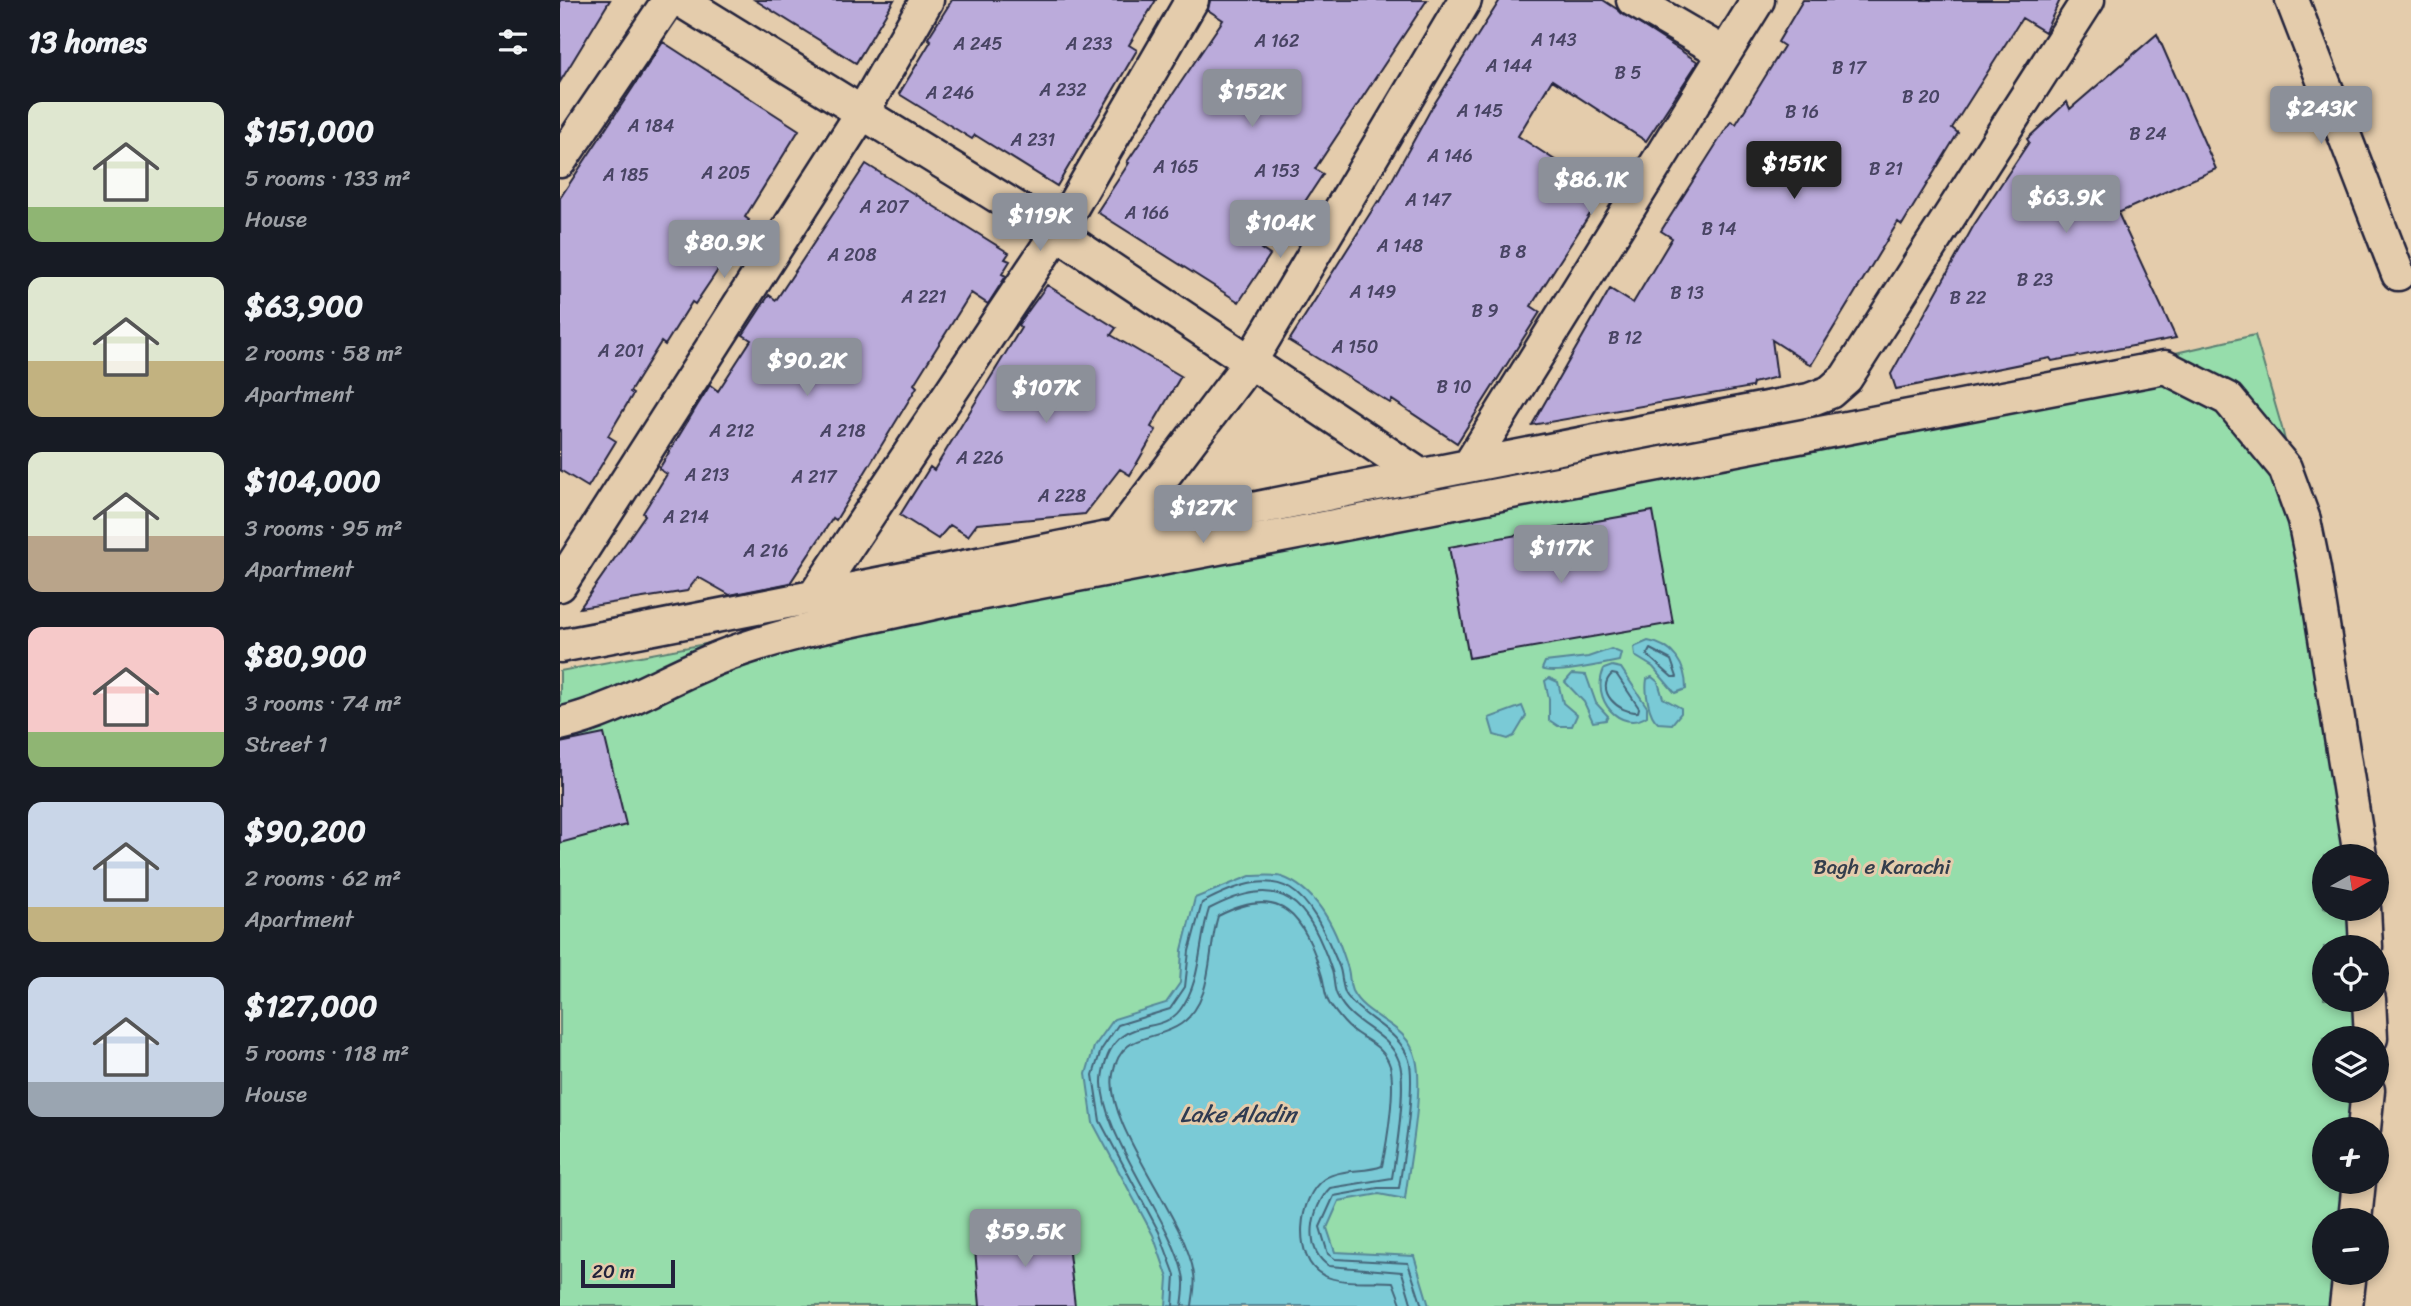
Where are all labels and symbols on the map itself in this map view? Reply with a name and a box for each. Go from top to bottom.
house number: A 143 [1530,24,1577,56]
house number: A 162 [1254,25,1299,57]
house number: A 245 [952,28,1003,60]
house number: A 233 [1065,28,1112,60]
house number: A 144 [1485,50,1532,82]
house number: B 17 [1832,52,1868,84]
house number: B 5 [1614,57,1642,89]
pin: $152K [1203,69,1301,129]
house number: A 232 [1038,74,1087,106]
house number: A 246 [925,77,974,109]
house number: B 20 [1902,81,1940,113]
pin: $243K [2272,86,2370,146]
house number: A 145 [1456,95,1503,127]
house number: B 16 [1785,96,1819,128]
house number: A 184 [627,110,674,142]
house number: B 24 [2129,118,2167,150]
house number: A 231 [1010,124,1056,156]
house number: A 146 [1426,140,1473,172]
pin: $151K [1745,142,1843,201]
house number: A 165 [1152,151,1199,183]
house number: B 21 [1869,153,1903,185]
house number: A 153 [1253,155,1300,187]
house number: A 205 [700,157,751,189]
pin: $86.1K [1534,158,1648,217]
house number: A 185 [602,159,649,191]
pin: $63.9K [2009,176,2123,235]
house number: A 147 [1404,184,1453,216]
house number: A 207 [859,191,910,223]
pin: $119K [991,194,1089,253]
house number: A 166 [1124,197,1169,229]
pin: $104K [1231,201,1329,260]
house number: B 14 [1701,213,1737,245]
pin: $80.9K [667,220,781,280]
house number: A 148 [1376,230,1423,262]
house number: B 8 [1500,236,1527,268]
house number: A 208 [826,239,877,271]
house number: B 23 [2017,264,2053,296]
house number: A 149 [1349,276,1396,308]
house number: B 13 [1670,277,1704,309]
house number: A 221 [901,281,947,313]
house number: B 22 [1950,282,1986,314]
house number: B 9 [1471,295,1499,327]
house number: B 12 [1608,322,1642,354]
house number: A 150 [1331,331,1378,363]
house number: A 201 [597,335,644,367]
pin: $90.2K [750,338,864,398]
pin: $107K [997,366,1095,425]
house number: B 10 [1436,371,1472,403]
house number: A 212 [709,415,754,447]
house number: A 218 [819,415,866,447]
house number: A 226 [955,442,1004,474]
house number: A 213 [684,459,729,491]
house number: A 217 [791,461,838,493]
house number: A 228 [1037,480,1086,512]
pin: $127K [1154,486,1252,545]
house number: A 214 [662,501,709,533]
pin: $117K [1512,526,1610,585]
house number: A 216 [743,535,788,567]
north arrow [2312,844,2389,920]
park label: Bagh e Karachi [1814,848,1952,886]
water label: Lake Aladin [1180,1094,1299,1135]
pin: $59.5K [968,1210,1082,1269]
scale bar [581,1257,676,1289]

